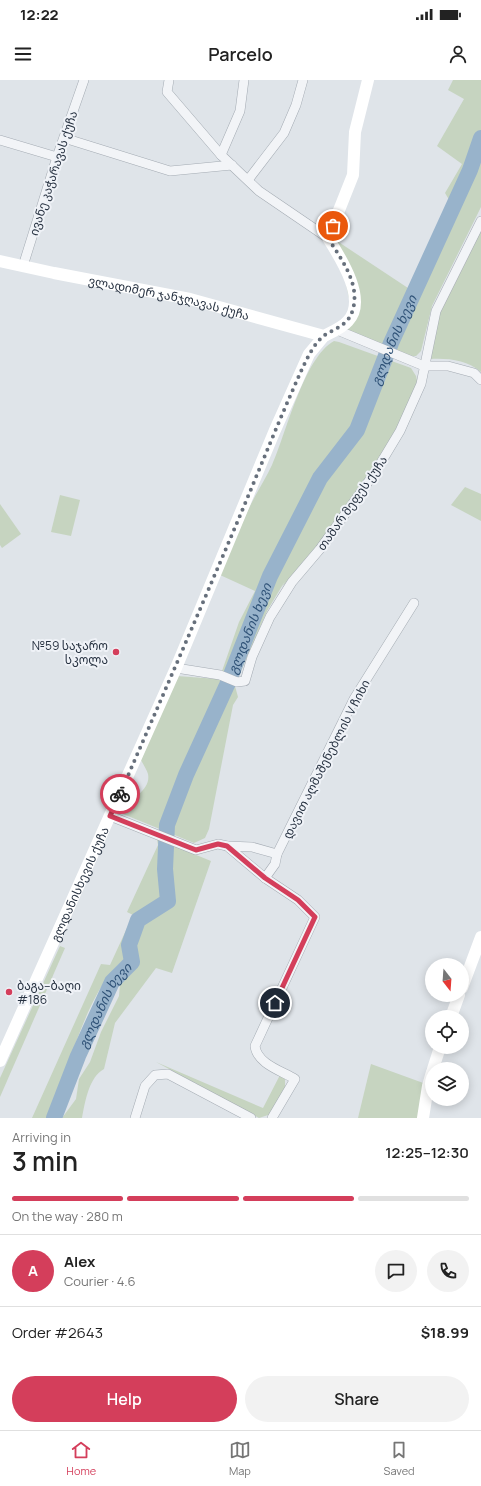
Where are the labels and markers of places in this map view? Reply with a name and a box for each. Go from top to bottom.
pin [316,209,350,243]
place label: №59 საჯარო სკოლა [32,637,108,668]
marker: №59 საჯარო სკოლა [111,647,121,657]
place label: ბაგა–ბაღი #186 [17,977,81,1008]
pin [258,986,292,1020]
marker: ბაგა–ბაღი #186 [4,987,14,997]

